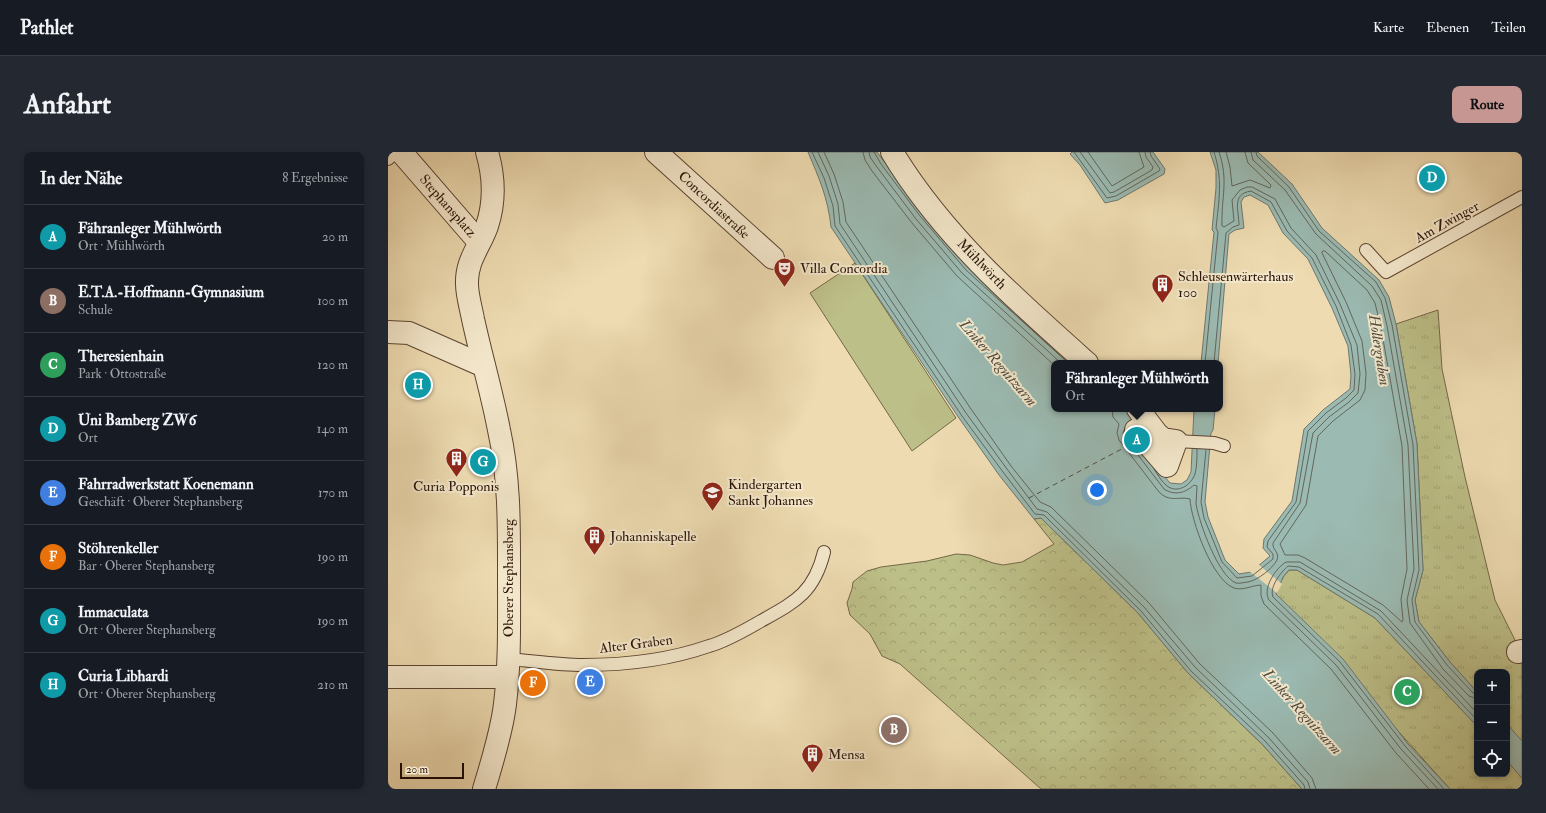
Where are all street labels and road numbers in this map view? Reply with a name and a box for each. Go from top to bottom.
street label: Concordiastraße [675,168,753,243]
street label: Stephansplatz [415,171,480,242]
street label: Am Zwinger [1411,197,1483,247]
street label: Mühlwörth [954,235,1011,293]
street label: Oberer Stephansberg [500,518,518,637]
street label: Alter Graben [597,631,674,657]

